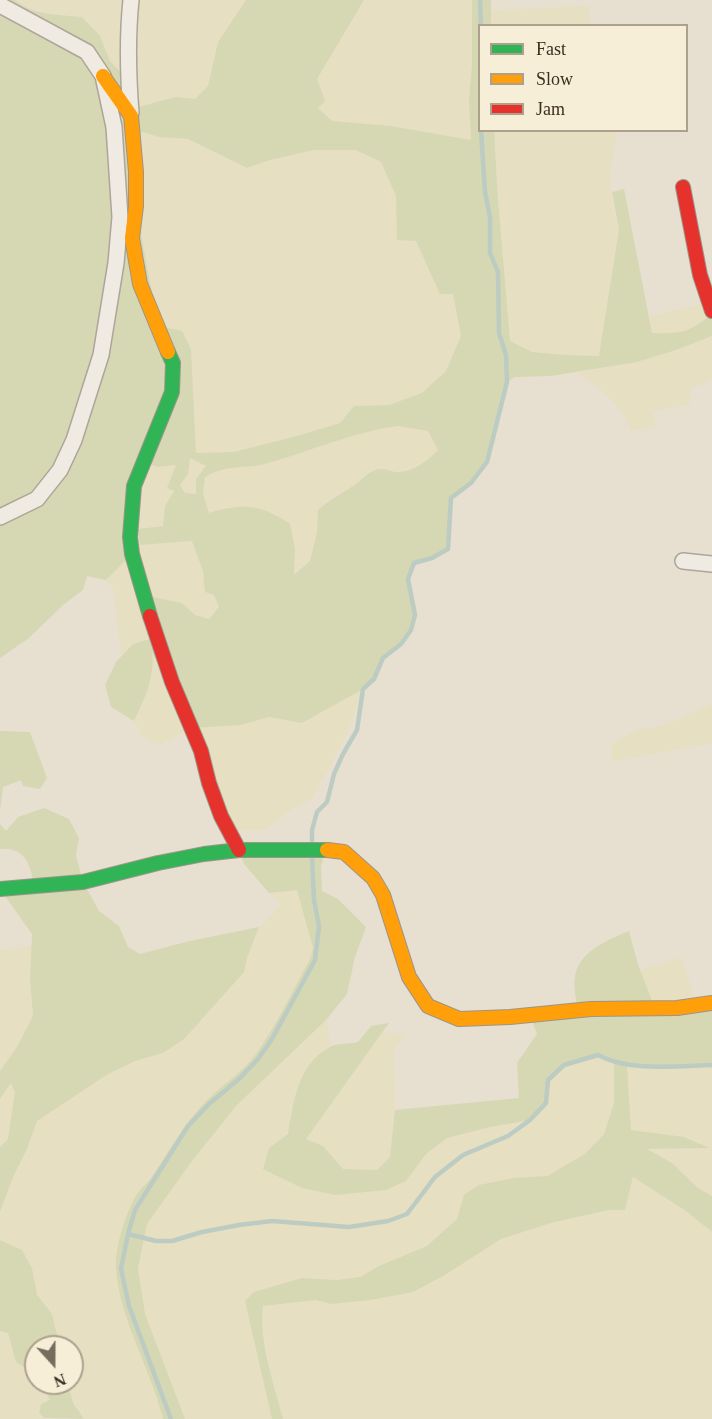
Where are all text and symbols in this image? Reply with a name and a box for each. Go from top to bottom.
legend [478,24,688,132]
text: Fast [536,39,566,59]
text: Slow [536,69,573,89]
text: Jam [536,99,565,119]
north arrow [24,1335,84,1395]
text: N [51,1370,68,1390]

